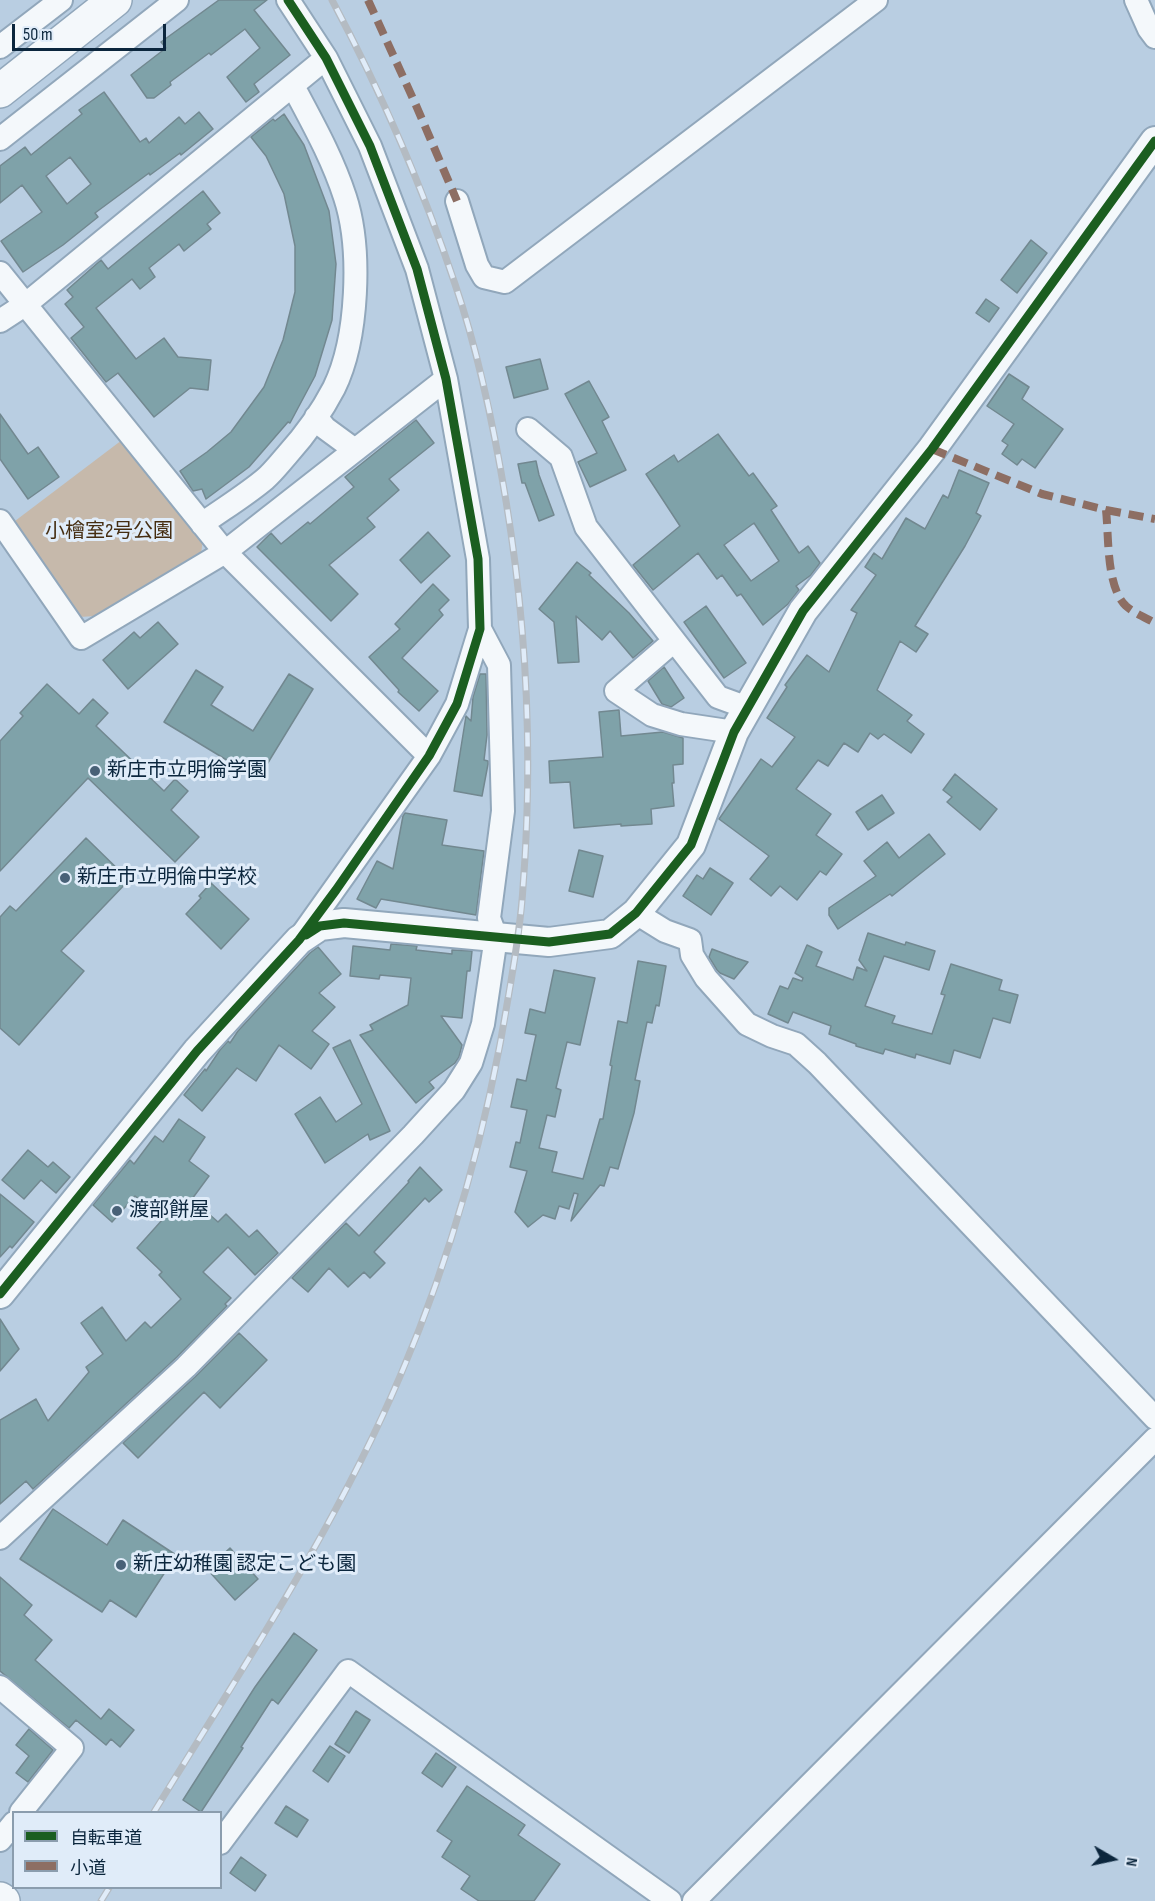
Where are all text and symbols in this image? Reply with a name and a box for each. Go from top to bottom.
scale bar [15,12,170,50]
text: 50 m [23,24,53,45]
park label: 小檜室2号公園 [45,520,173,544]
place label: 新庄市立明倫学園 [107,759,267,783]
marker: 新庄市立明倫学園 [88,764,102,778]
place label: 新庄市立明倫中学校 [77,866,257,890]
marker: 新庄市立明倫中学校 [58,871,72,885]
place label: 渡部餅屋 [129,1199,209,1223]
marker: 渡部餅屋 [110,1204,124,1218]
place label: 新庄幼稚園 認定こども園 [133,1553,356,1577]
marker: 新庄幼稚園 認定こども園 [114,1558,128,1572]
legend [12,1811,222,1889]
text: 自転車道 [70,1828,142,1849]
north arrow [1083,1829,1143,1889]
text: N [1121,1856,1141,1868]
text: 小道 [70,1858,106,1879]

